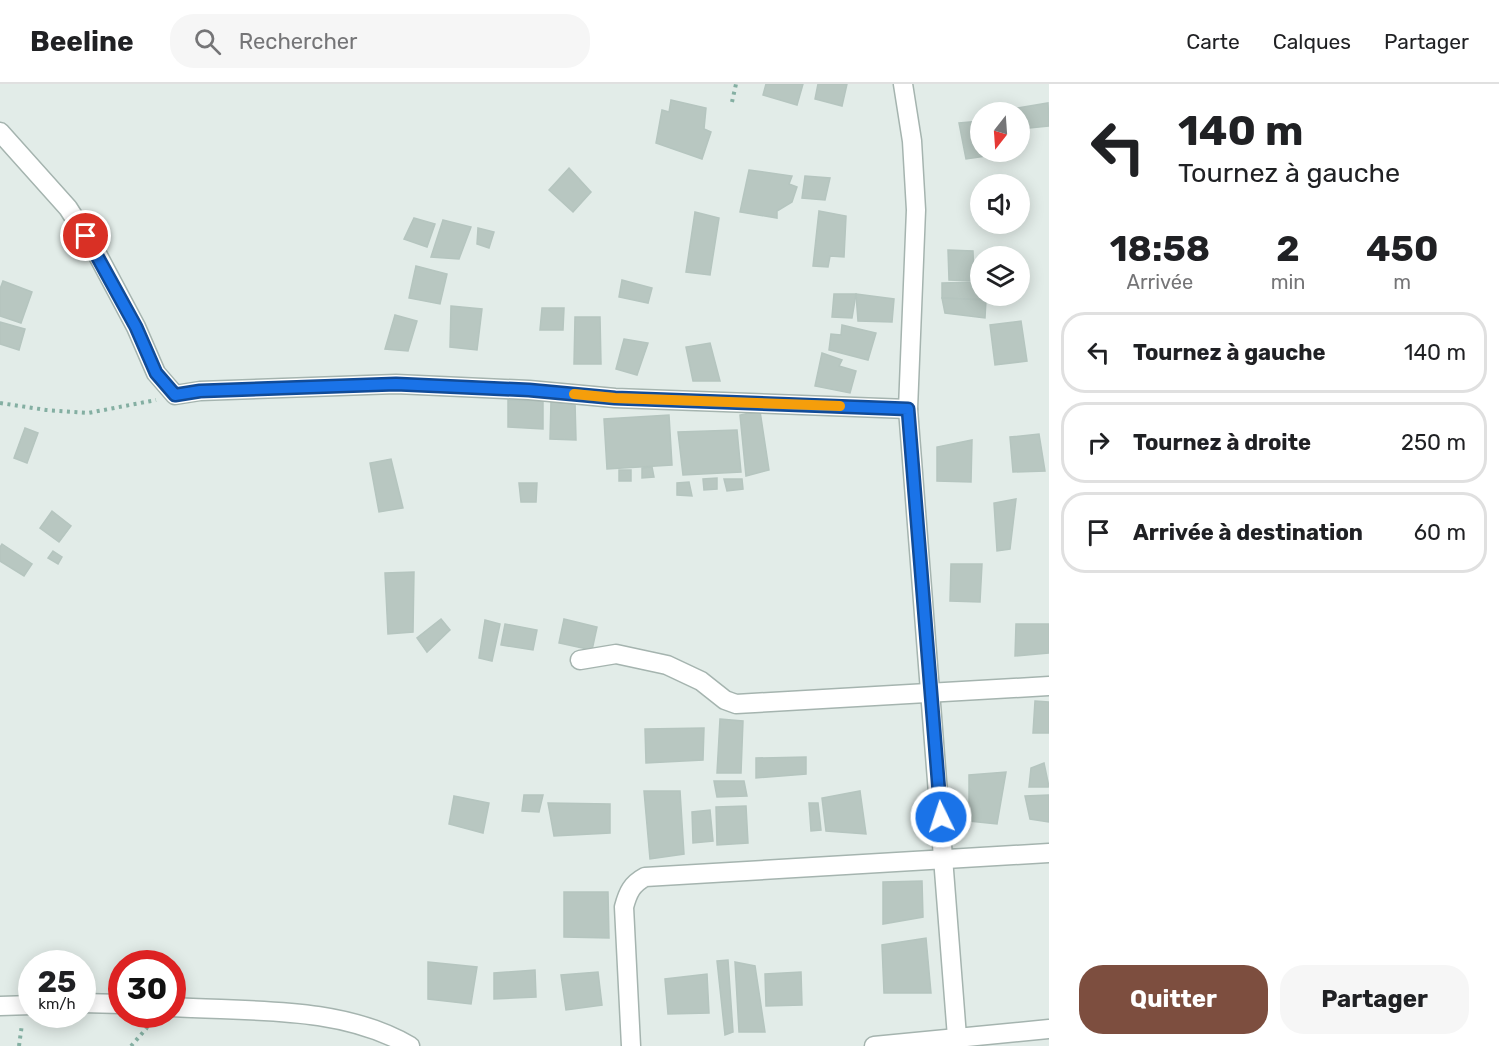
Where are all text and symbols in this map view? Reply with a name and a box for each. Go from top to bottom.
search box [170,14,590,68]
text: Beeline [30,25,134,58]
icon: search [191,25,224,58]
text: Rechercher [239,28,357,55]
text: Carte [1186,29,1240,54]
text: Calques [1273,29,1351,54]
text: Partager [1384,29,1469,54]
north arrow [970,102,1030,162]
map controls [970,102,1030,306]
text: 140 m [1178,106,1304,156]
icon: left [1079,108,1157,186]
text: Tournez à gauche [1178,157,1400,189]
button: sound [970,174,1030,234]
pin [60,210,111,261]
icon: arrive [69,219,102,252]
text: 18:58 [1110,227,1210,270]
text: 2 [1276,227,1300,270]
text: 450 [1366,227,1438,270]
button: layers [970,246,1030,306]
text: Arrivée [1127,270,1193,294]
text: min [1271,270,1305,294]
text: m [1393,270,1411,294]
icon: left [1082,336,1115,369]
text: Tournez à gauche [1133,339,1326,366]
text: 140 m [1404,339,1466,366]
icon: right [1082,426,1115,459]
text: Tournez à droite [1133,429,1311,456]
text: 250 m [1401,429,1466,456]
icon: arrive [1082,516,1115,549]
text: Arrivée à destination [1133,519,1363,546]
text: 60 m [1414,519,1466,546]
position arrow [909,785,973,849]
speed limit sign: 30 [108,950,186,1028]
text: 25 [38,964,76,1000]
button: Quitter [1079,965,1268,1034]
button: Partager [1280,965,1469,1034]
text: km/h [38,995,76,1013]

